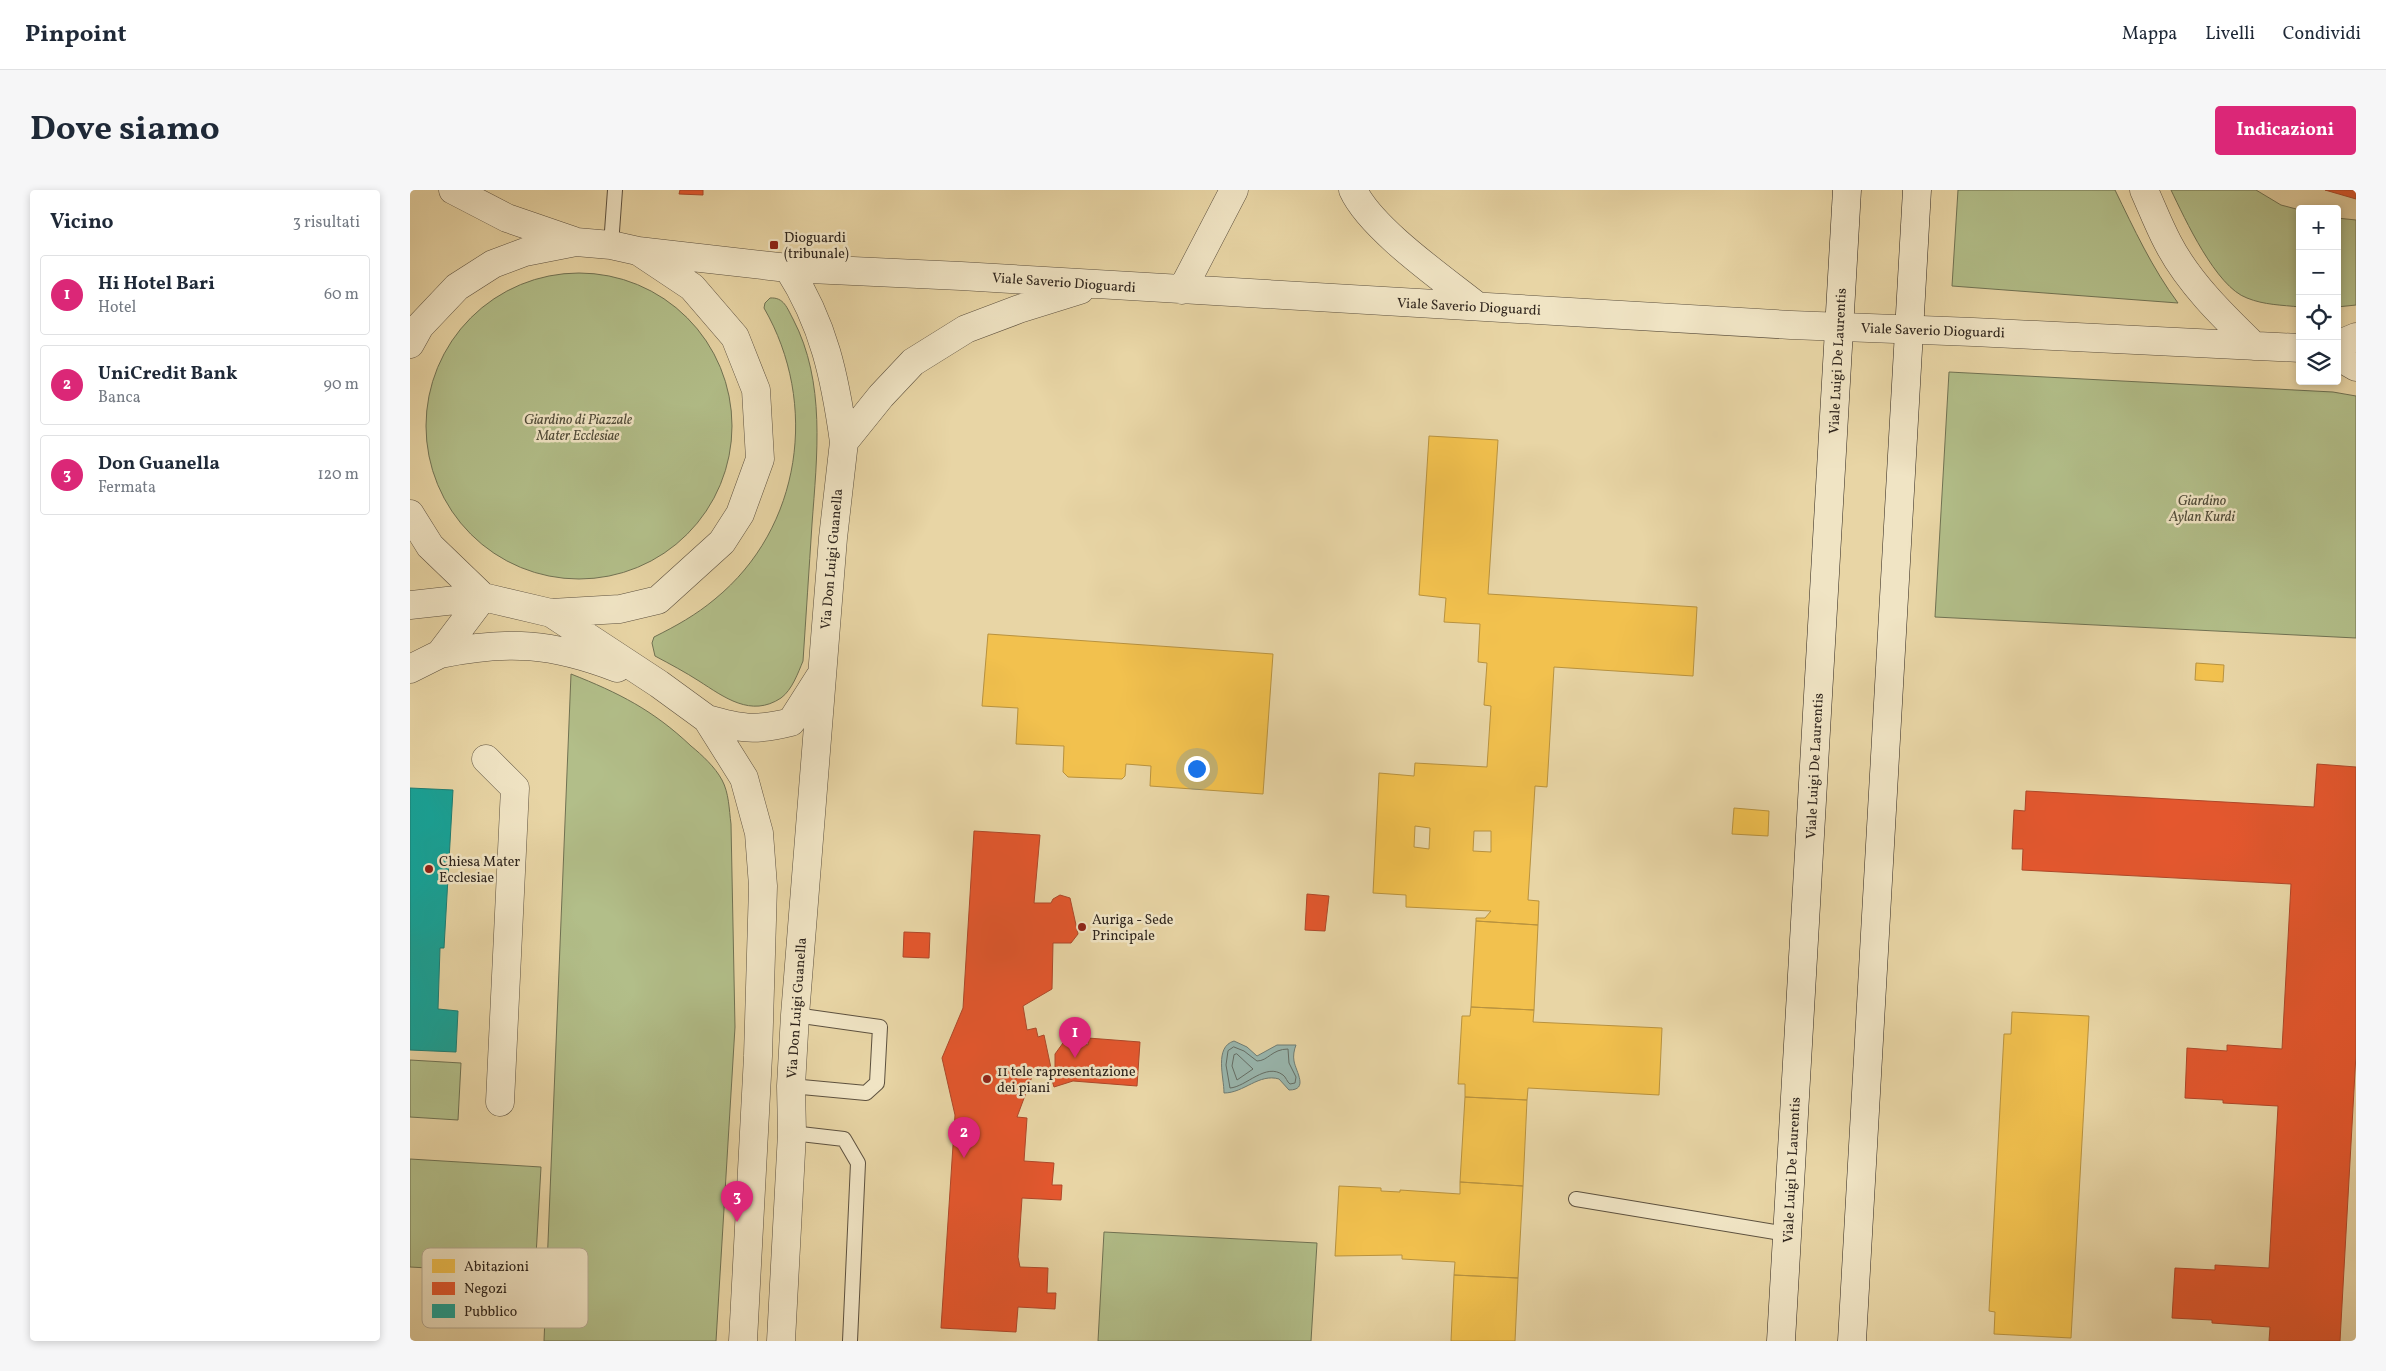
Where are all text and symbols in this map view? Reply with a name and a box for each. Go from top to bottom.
text: Pinpoint [25,18,127,52]
text: Mappa [2122,22,2177,47]
text: Livelli [2205,22,2255,47]
text: Condividi [2283,22,2361,47]
text: Dove siamo [30,106,220,154]
button: Indicazioni [2215,106,2356,155]
map controls [2296,205,2341,385]
button: + [2296,205,2341,250]
text: Vicino [50,208,114,237]
text: 3 risultati [293,212,360,234]
place label: Dioguardi (tribunale) [784,229,849,264]
marker: Dioguardi (tribunale) [768,239,780,251]
button: − [2296,250,2341,295]
street label: Viale Saverio Dioguardi [991,269,1136,298]
text: Hi Hotel Bari [98,271,215,297]
text: 1 [64,284,70,306]
text: 60 m [324,284,359,306]
street label: Viale Luigi De Laurentis [1825,288,1852,435]
street label: Viale Saverio Dioguardi [1396,294,1541,321]
button: locate [2296,295,2341,340]
text: Hotel [98,297,136,319]
street label: Viale Saverio Dioguardi [1861,319,2005,344]
button: layers [2296,340,2341,385]
text: UniCredit Bank [98,361,238,387]
text: 2 [63,374,71,396]
text: 90 m [323,374,359,396]
text: Banca [98,387,141,409]
park label: Giardino di Piazzale Mater Ecclesiae [524,411,632,446]
text: Don Guanella [98,451,220,477]
text: 3 [63,464,71,486]
text: 120 m [317,464,359,486]
text: Fermata [98,477,156,499]
street label: Via Don Luigi Guanella [817,488,848,630]
park label: Giardino Aylan Kurdi [2168,492,2236,527]
street label: Viale Luigi De Laurentis [1802,693,1829,840]
your location [1184,756,1210,782]
place label: Chiesa Mater Ecclesiae [439,853,520,888]
marker: Chiesa Mater Ecclesiae [423,863,435,875]
place label: Auriga - Sede Principale [1092,911,1174,946]
marker: Auriga - Sede Principale [1076,921,1088,933]
street label: Via Don Luigi Guanella [783,937,812,1079]
pin: 1 [1059,1017,1091,1058]
place label: 11 tele rapresentazione dei piani [997,1063,1136,1098]
marker: 11 tele rapresentazione dei piani [981,1073,993,1085]
street label: Viale Luigi De Laurentis [1779,1097,1806,1244]
pin: 2 [948,1117,980,1158]
pin: 3 [721,1181,753,1222]
legend [422,1248,588,1328]
text: Abitazioni [464,1258,529,1277]
text: Negozi [464,1280,507,1299]
text: Pubblico [464,1303,517,1322]

